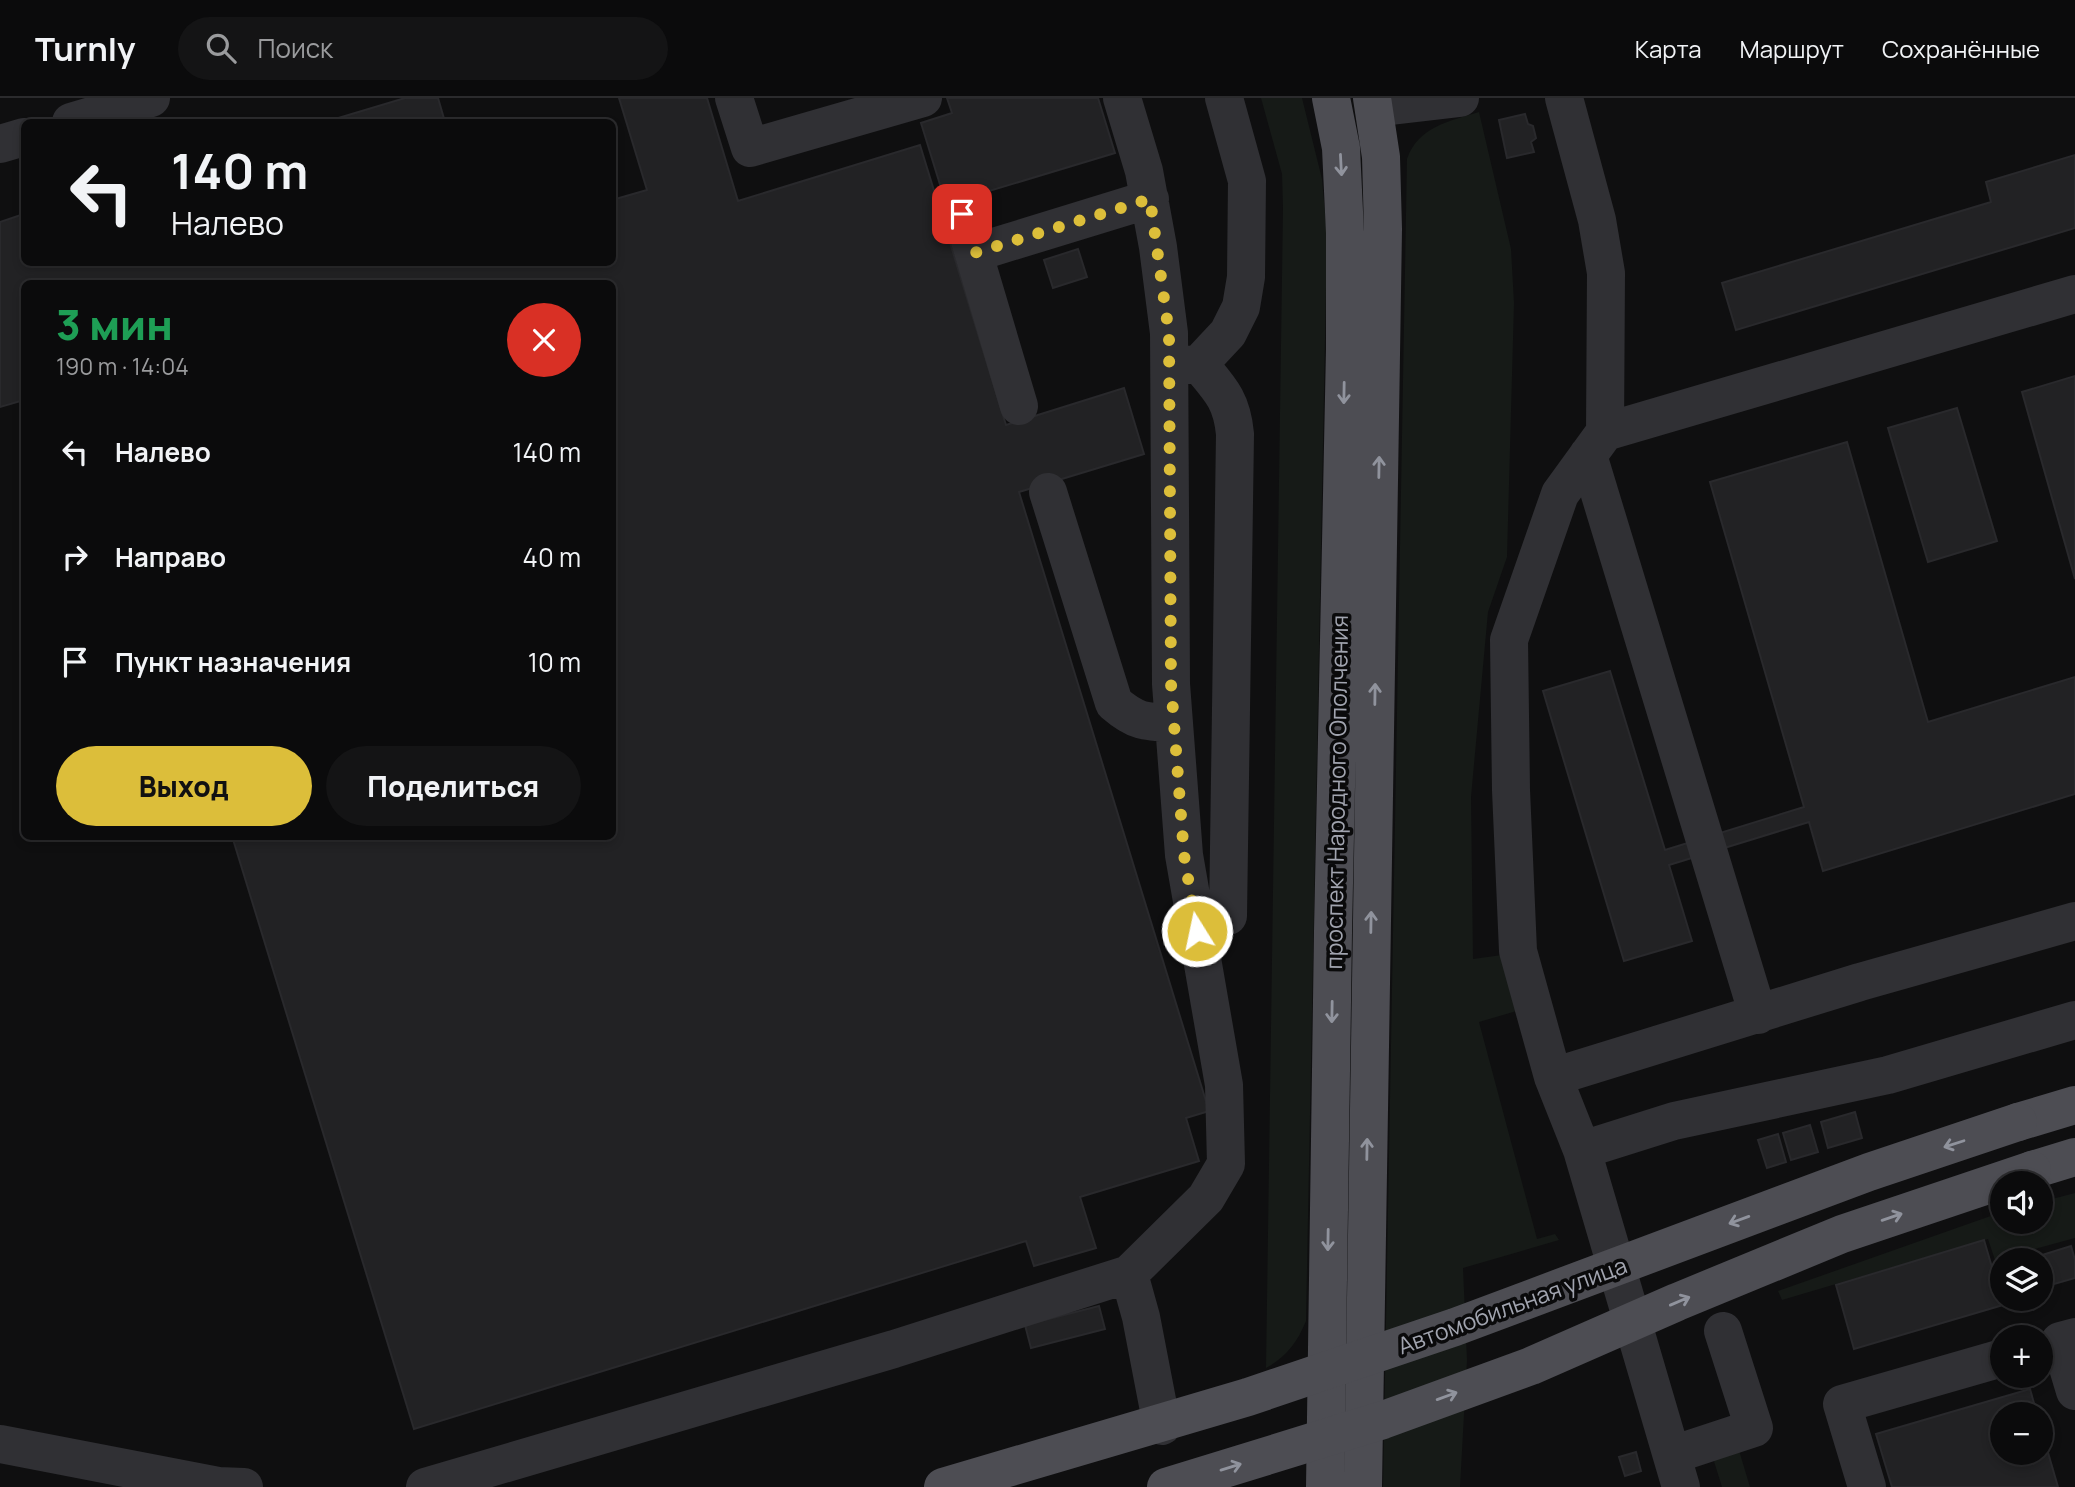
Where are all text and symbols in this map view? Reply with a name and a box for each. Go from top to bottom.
search box [178,17,668,80]
text: Turnly [35,26,136,71]
icon: search [202,29,240,67]
text: Поиск [258,30,333,66]
text: Карта [1635,32,1702,65]
text: Маршрут [1740,32,1844,65]
text: Сохранённые [1882,32,2040,65]
text: 140 m [171,137,308,204]
icon: left [56,147,147,238]
one-way arrow [1335,154,1348,177]
pin [932,184,992,244]
icon: arrive [943,195,981,233]
text: Налево [171,201,284,245]
text: 3 мин [56,295,173,353]
button: close [507,303,581,377]
text: 190 m · 14:04 [56,350,189,382]
one-way arrow [1338,381,1351,404]
icon: left [56,433,94,471]
text: Налево [115,434,211,470]
text: 140 m [512,434,581,470]
one-way arrow [1372,456,1386,479]
icon: right [56,538,94,576]
text: Направо [115,539,226,575]
text: 40 m [523,539,581,575]
street label: проспект Народного Ополчения [1317,614,1355,970]
icon: arrive [56,643,94,681]
text: Пункт назначения [115,644,351,680]
text: 10 m [528,644,581,680]
one-way arrow [1368,683,1382,706]
button: Выход [56,746,312,826]
button: Поделиться [326,746,581,826]
position arrow [1160,894,1234,968]
one-way arrow [1365,910,1378,933]
one-way arrow [1325,1000,1338,1023]
one-way arrow [1361,1138,1374,1161]
one-way arrow [1943,1139,1965,1151]
map controls [1990,1171,2053,1465]
button: sound [1990,1171,2053,1234]
one-way arrow [1880,1210,1902,1223]
one-way arrow [1729,1215,1751,1228]
one-way arrow [1322,1228,1335,1251]
button: layers [1990,1248,2053,1311]
street label: Автомобильная улица [1393,1249,1631,1361]
one-way arrow [1669,1294,1690,1307]
button: + [1990,1325,2053,1388]
one-way arrow [1436,1389,1458,1402]
button: − [1990,1402,2053,1465]
one-way arrow [1220,1460,1242,1473]

